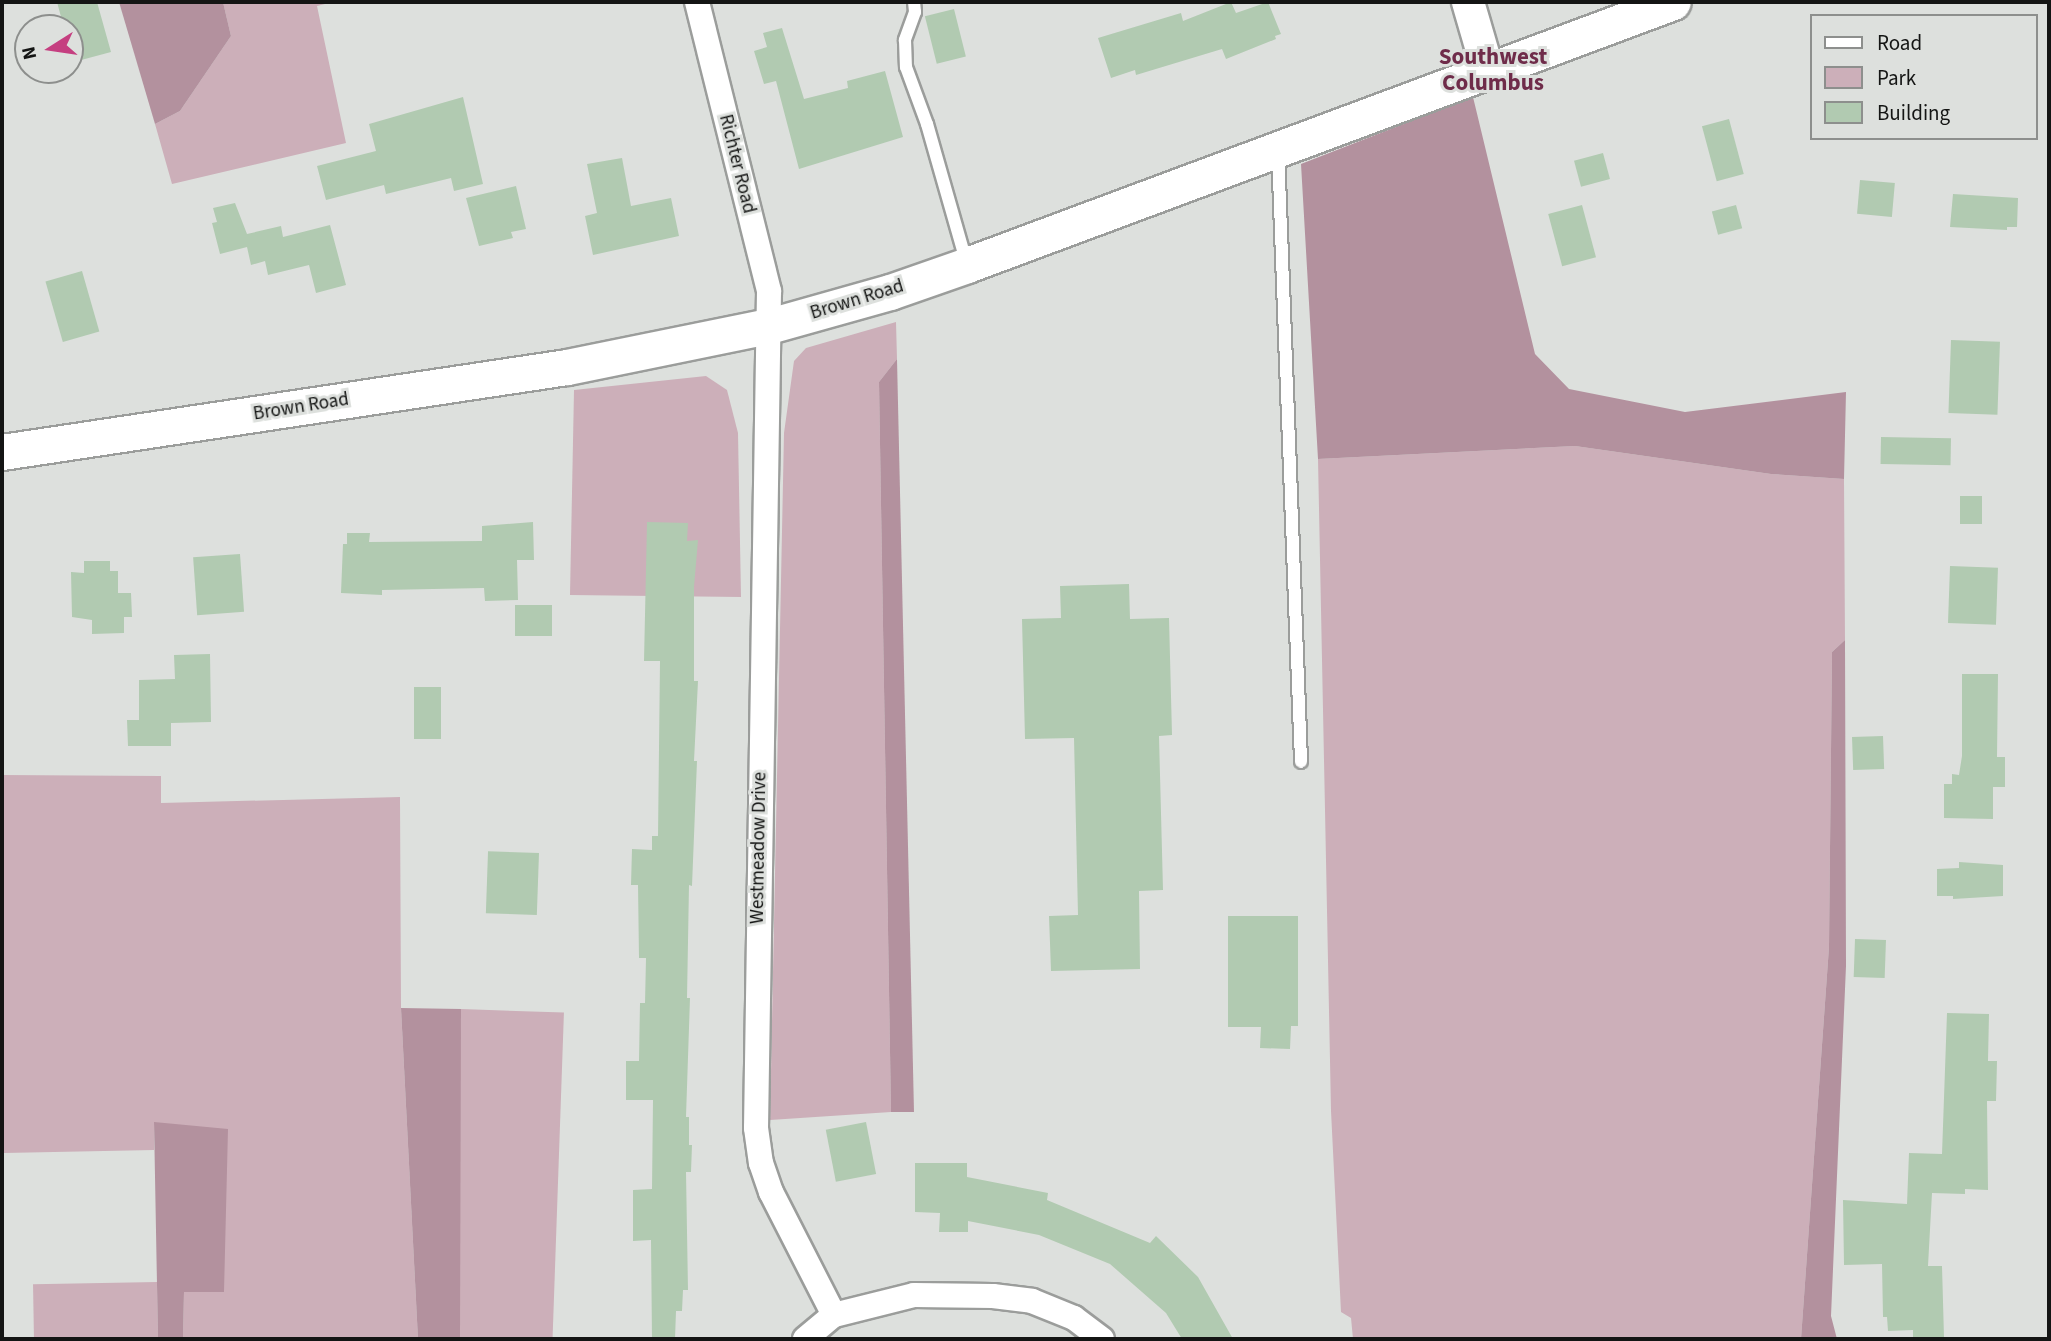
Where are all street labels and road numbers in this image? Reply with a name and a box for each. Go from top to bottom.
street label: Richter Road [714,112,760,216]
street label: Brown Road [808,275,906,325]
street label: Brown Road [252,388,350,426]
street label: Westmeadow Drive [746,772,772,924]

